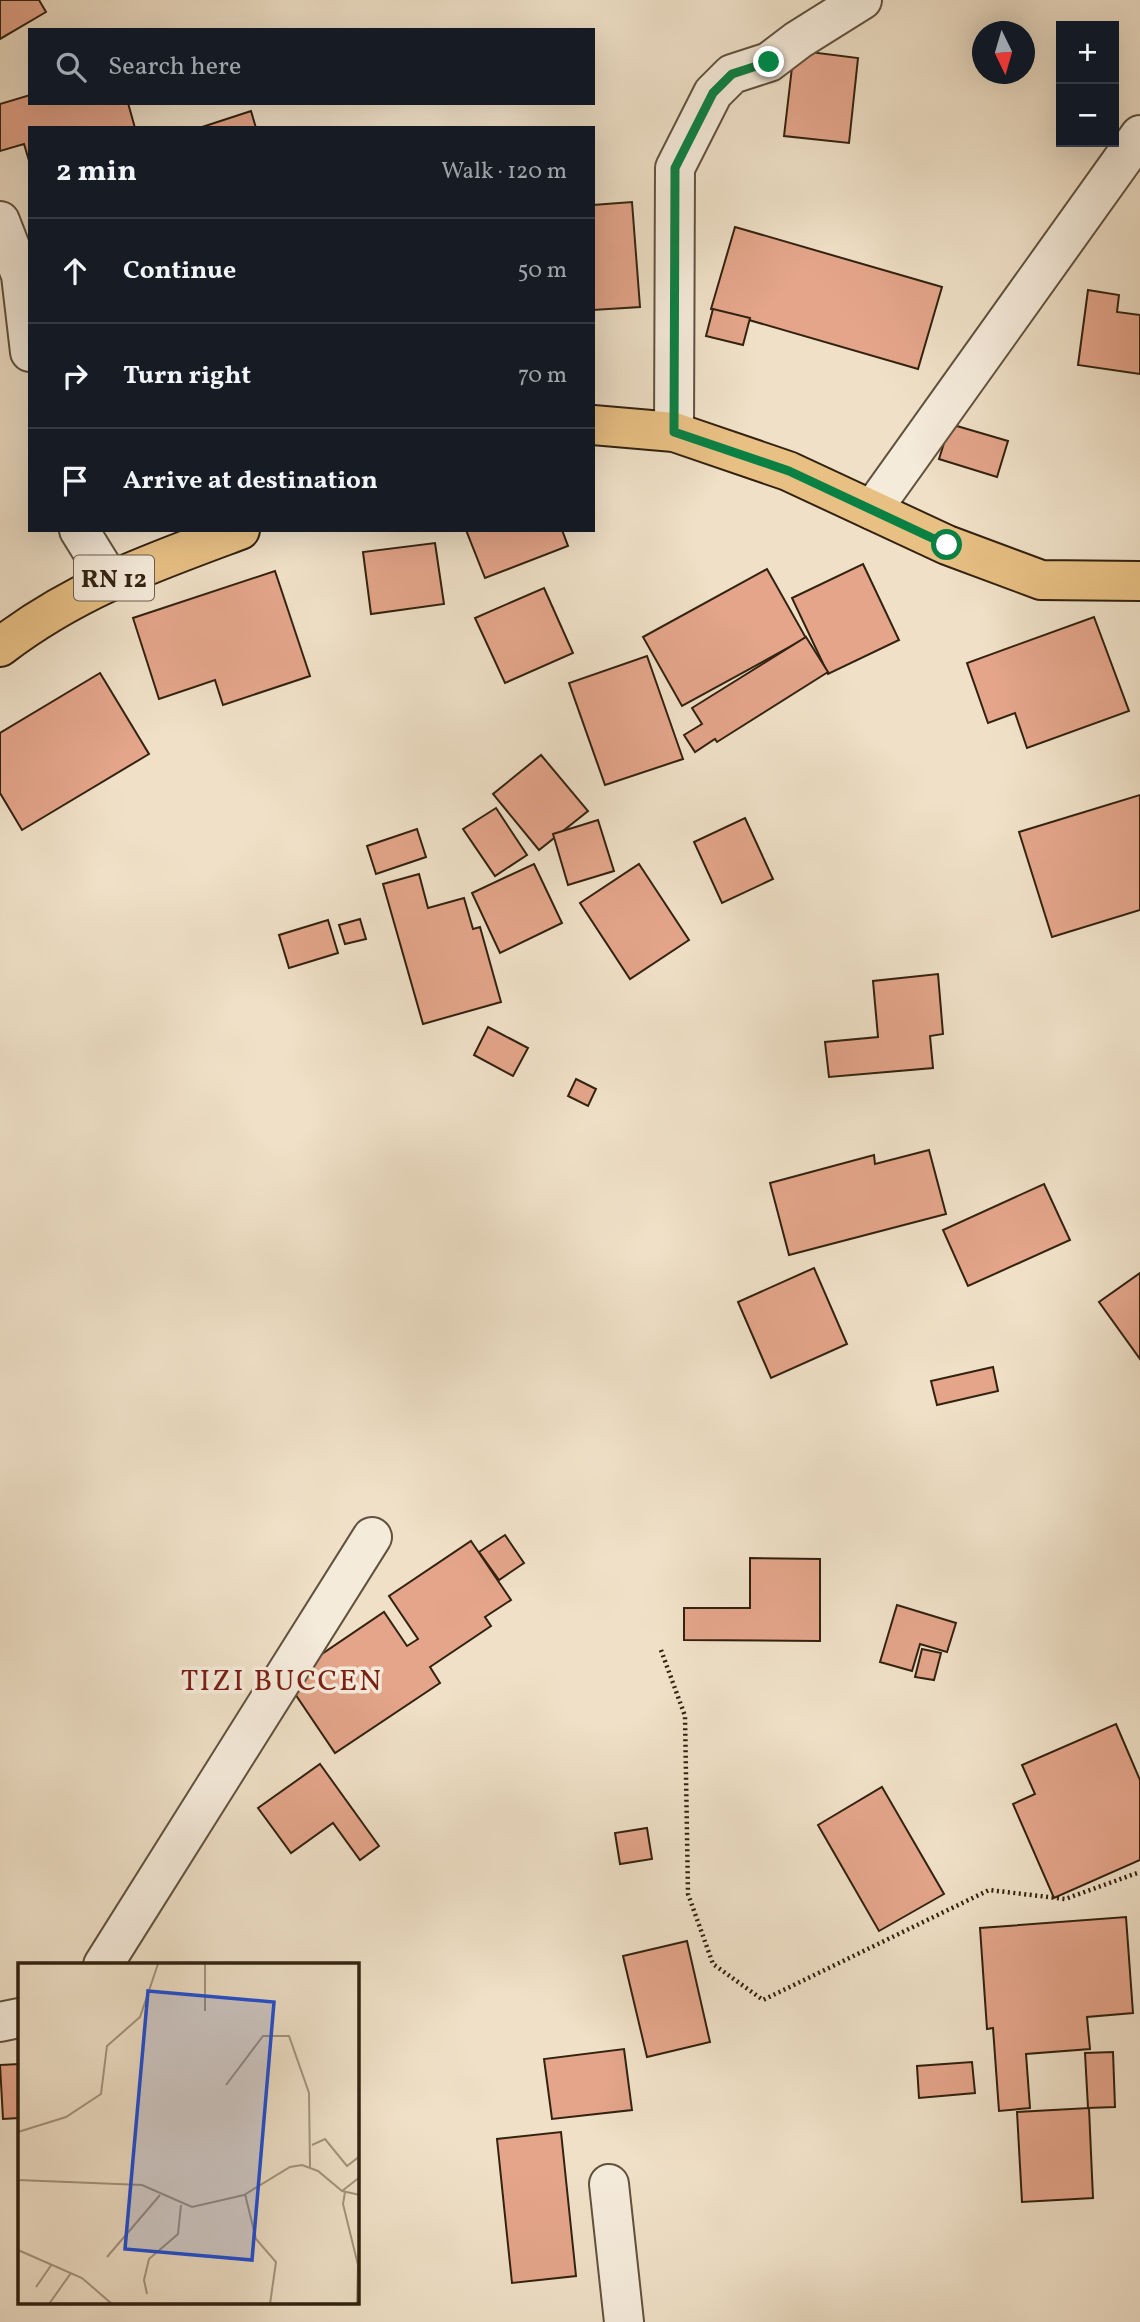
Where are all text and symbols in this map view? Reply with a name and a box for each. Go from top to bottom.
north arrow [972,21,1035,84]
map controls [1056,21,1119,147]
button: + [1056,21,1119,84]
search box [28,28,595,105]
route end [753,46,784,77]
icon: search [52,48,90,86]
text: Search here [108,49,241,85]
button: − [1056,84,1119,147]
text: 2 min [56,151,137,193]
text: Walk · 120 m [441,156,567,188]
icon: ahead [56,252,94,290]
text: Continue [123,253,236,289]
text: 50 m [518,255,567,287]
icon: right [56,357,94,395]
text: Turn right [123,358,251,394]
text: 70 m [518,360,567,392]
icon: arrive [56,462,94,500]
text: Arrive at destination [123,463,378,499]
route start [931,529,962,560]
road number: RN 12 [74,556,154,600]
district label: TIZI BUCCEN [181,1661,383,1703]
inset map [18,1963,359,2304]

